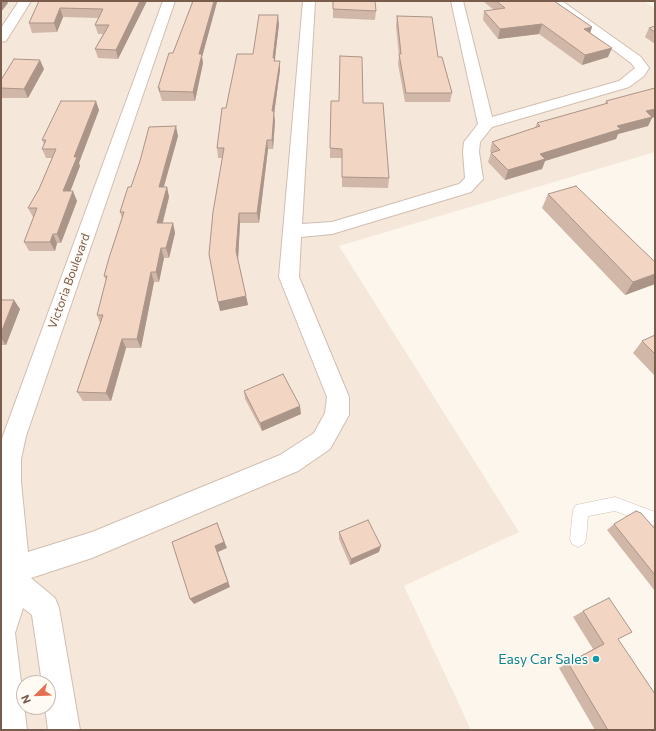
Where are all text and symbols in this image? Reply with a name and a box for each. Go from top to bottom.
street label: Victoria Boulevard [45,231,93,331]
place label: Easy Car Sales [498,651,588,667]
marker: Easy Car Sales [591,654,601,664]
north arrow [16,675,56,715]
text: N [18,693,33,706]

